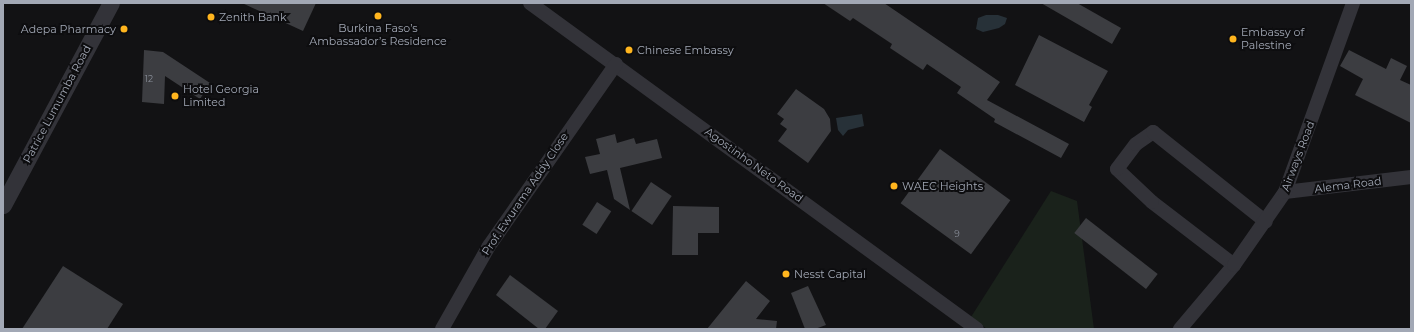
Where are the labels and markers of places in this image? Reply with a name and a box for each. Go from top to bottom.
place label: Zenith Bank [219,10,287,24]
marker: Burkina Faso’s Ambassador’s Residence [373,11,383,21]
marker: Zenith Bank [206,12,216,22]
place label: Adepa Pharmacy [21,22,116,36]
place label: Burkina Faso’s Ambassador’s Residence [309,22,447,48]
marker: Adepa Pharmacy [119,24,129,34]
place label: Embassy of Palestine [1241,26,1304,52]
marker: Embassy of Palestine [1228,34,1238,44]
place label: Chinese Embassy [637,43,734,57]
marker: Chinese Embassy [624,45,634,55]
place label: Hotel Georgia Limited [183,83,259,109]
marker: Hotel Georgia Limited [170,91,180,101]
place label: WAEC Heights [902,179,983,193]
marker: WAEC Heights [889,181,899,191]
place label: Nesst Capital [794,267,866,281]
marker: Nesst Capital [781,269,791,279]

